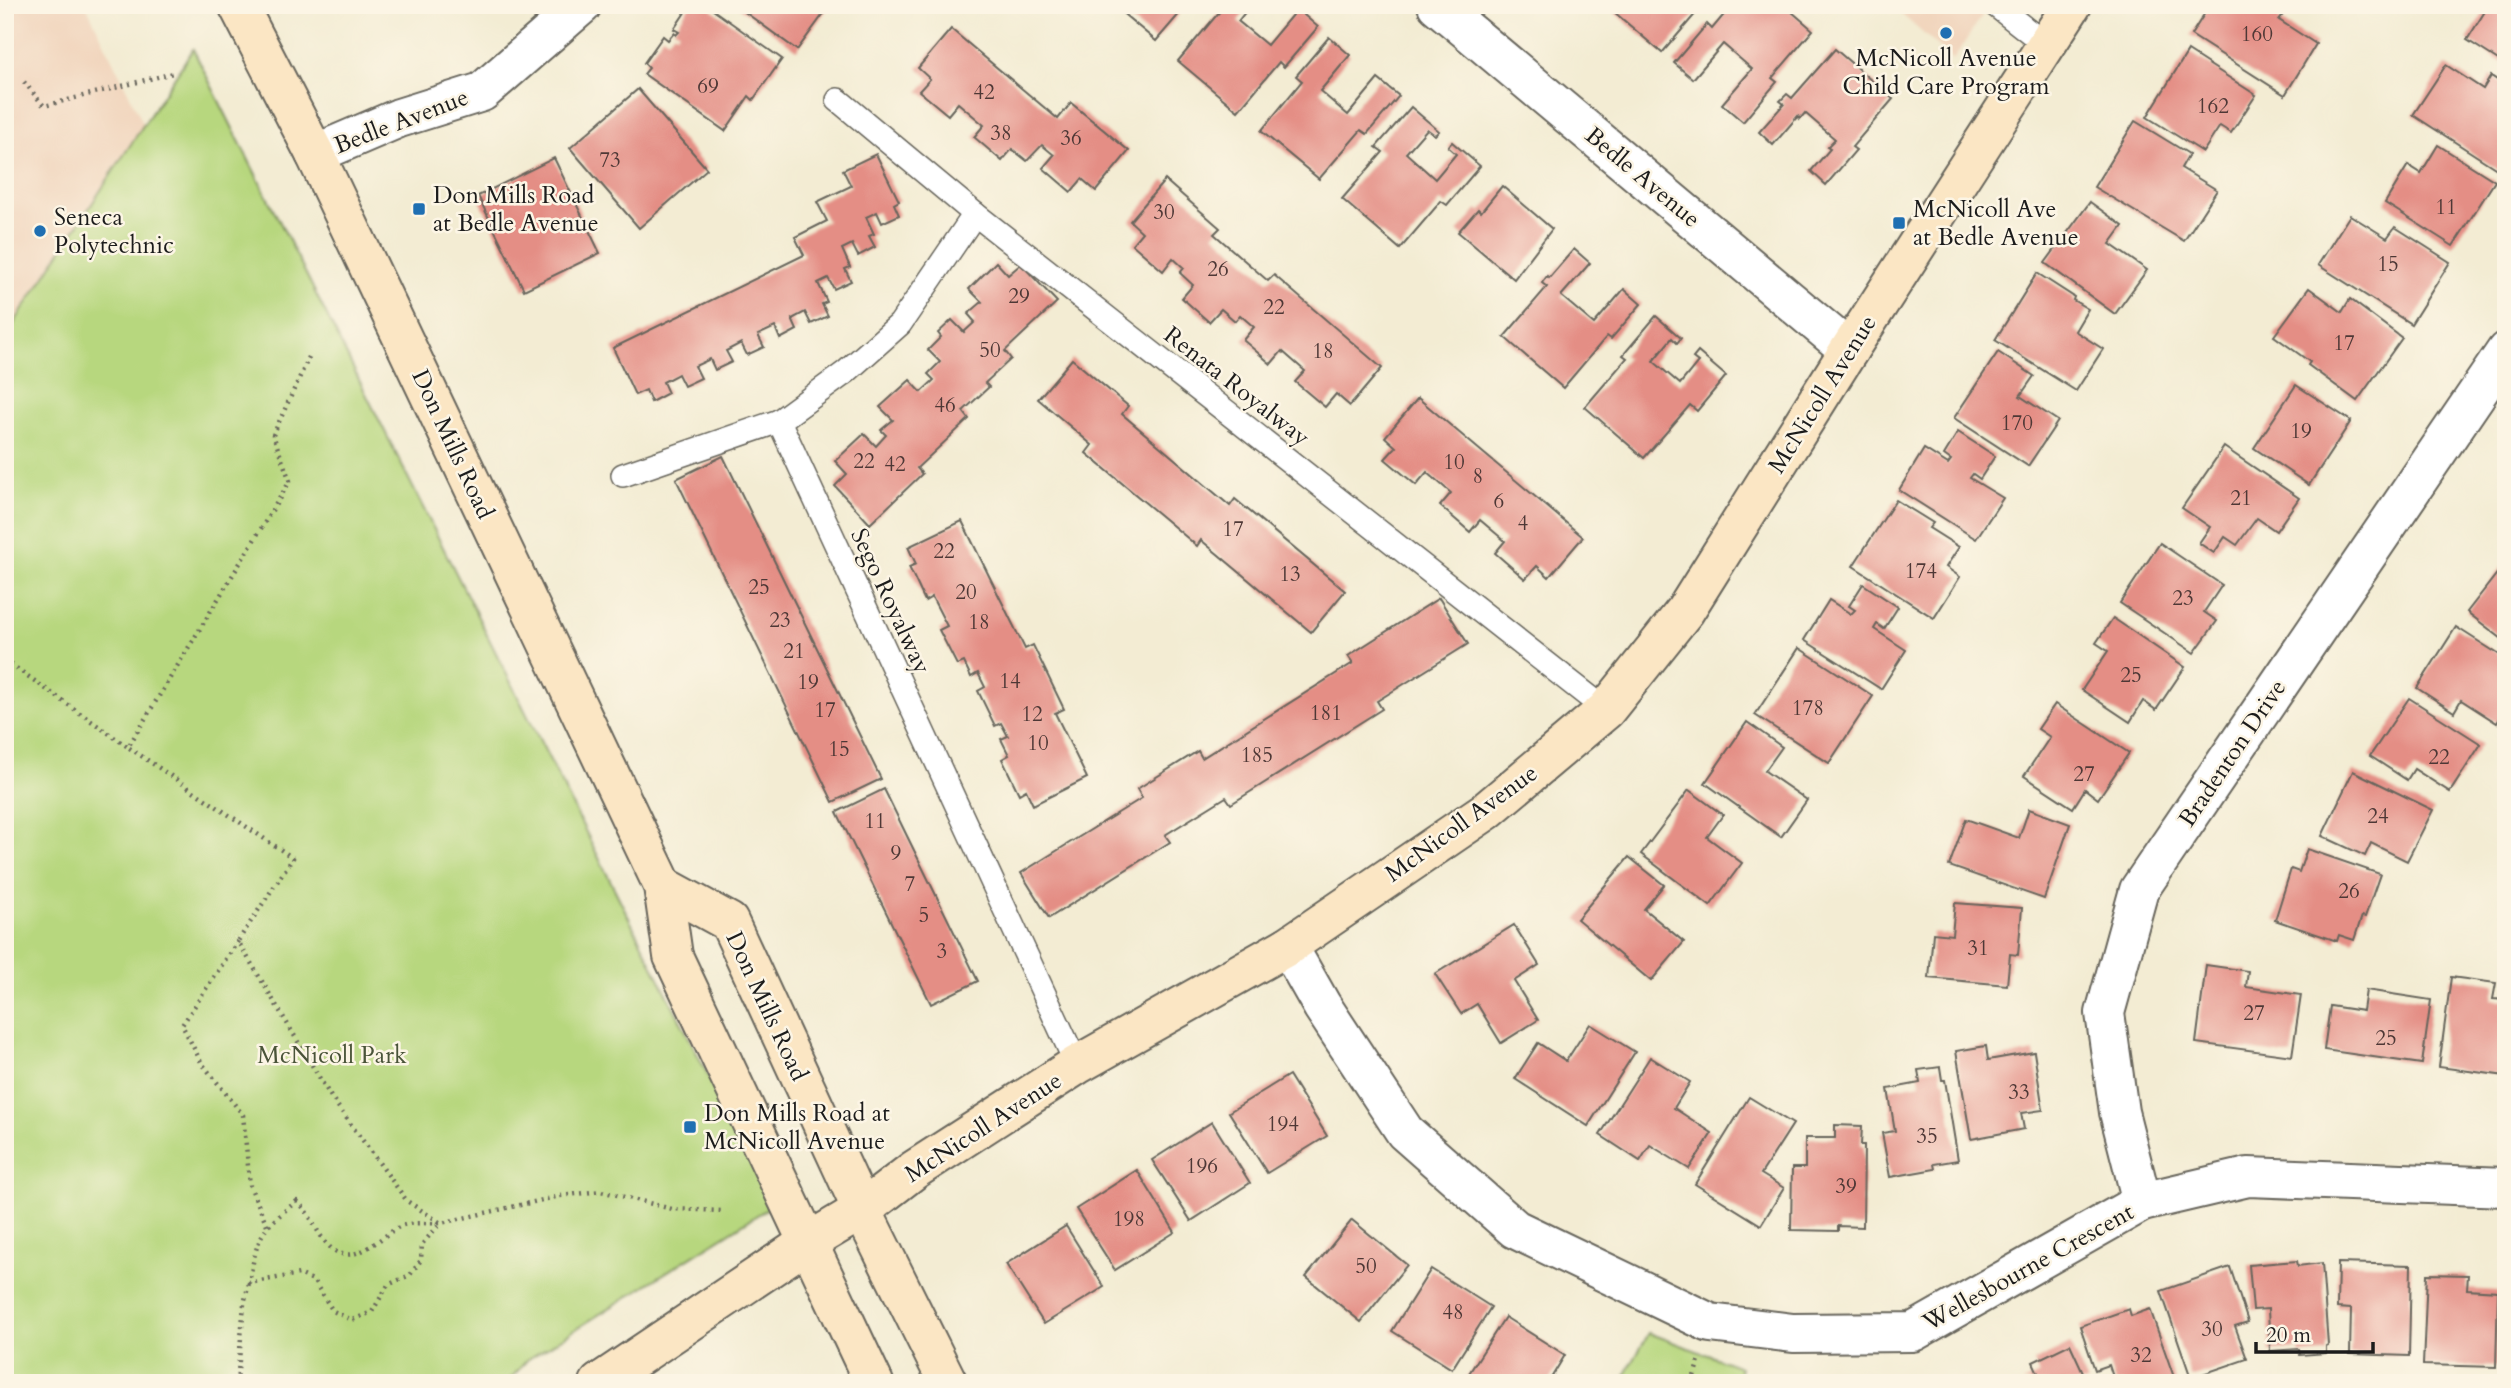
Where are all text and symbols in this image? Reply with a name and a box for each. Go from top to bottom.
house number: 160 [2241,20,2273,49]
marker: McNicoll Avenue Child Care Program [1938,25,1954,41]
place label: McNicoll Avenue Child Care Program [1842,42,2050,103]
house number: 69 [697,72,719,101]
house number: 42 [973,78,995,107]
street label: Bedle Avenue [329,81,473,162]
house number: 162 [2197,92,2229,121]
house number: 38 [990,119,1012,148]
street label: Bedle Avenue [1578,119,1707,235]
house number: 36 [1060,124,1082,153]
house number: 73 [599,146,621,175]
place label: Don Mills Road at Bedle Avenue [433,179,599,240]
place label: McNicoll Ave at Bedle Avenue [1913,193,2079,254]
house number: 11 [2435,193,2457,222]
house number: 30 [1153,198,1175,227]
place label: Seneca Polytechnic [54,201,174,262]
marker: Don Mills Road at Bedle Avenue [411,201,427,217]
marker: McNicoll Ave at Bedle Avenue [1891,215,1907,231]
marker: Seneca Polytechnic [32,223,48,239]
house number: 15 [2377,250,2399,279]
house number: 26 [1207,255,1229,284]
house number: 29 [1008,282,1030,311]
house number: 22 [1263,293,1285,322]
street label: McNicoll Avenue [1760,309,1884,480]
street label: Renata Royalway [1157,319,1317,454]
house number: 17 [2333,329,2355,358]
house number: 50 [979,336,1001,365]
house number: 18 [1312,337,1334,366]
street label: Don Mills Road [403,364,502,525]
house number: 46 [934,391,956,420]
house number: 170 [2001,409,2033,438]
house number: 19 [2290,417,2312,446]
house number: 22 [853,447,875,476]
house number: 10 [1443,448,1465,477]
house number: 42 [884,450,906,479]
house number: 8 [1473,462,1483,491]
house number: 21 [2230,484,2252,513]
house number: 6 [1494,487,1504,516]
house number: 4 [1518,509,1529,538]
house number: 17 [1222,515,1244,544]
street label: Sego Royalway [842,523,939,680]
house number: 22 [933,537,955,566]
house number: 174 [1905,557,1937,586]
house number: 13 [1279,560,1301,589]
house number: 25 [748,573,770,602]
house number: 20 [955,578,977,607]
house number: 23 [2172,584,2194,613]
house number: 23 [769,606,791,635]
house number: 18 [968,608,990,637]
house number: 21 [783,637,805,666]
house number: 25 [2120,661,2142,690]
house number: 14 [999,667,1021,696]
house number: 19 [797,668,819,697]
street label: Bradenton Drive [2171,673,2294,834]
house number: 178 [1792,694,1824,723]
house number: 17 [814,696,836,725]
house number: 181 [1310,699,1342,728]
house number: 12 [1021,700,1043,729]
house number: 10 [1027,729,1049,758]
house number: 15 [828,735,850,764]
house number: 185 [1241,741,1273,770]
house number: 22 [2428,743,2450,772]
street label: McNicoll Avenue [1378,757,1544,890]
house number: 27 [2073,760,2095,789]
house number: 24 [2367,802,2389,831]
house number: 11 [864,807,886,836]
house number: 9 [891,839,902,868]
house number: 7 [905,870,916,899]
house number: 26 [2338,877,2360,906]
house number: 5 [919,901,929,930]
street label: Don Mills Road [717,926,816,1087]
house number: 31 [1967,934,1989,963]
house number: 3 [937,937,947,966]
house number: 27 [2243,999,2265,1028]
house number: 25 [2375,1024,2397,1053]
park label: McNicoll Park [257,1039,407,1072]
street label: McNicoll Avenue [898,1064,1068,1191]
house number: 33 [2008,1078,2030,1107]
place label: Don Mills Road at McNicoll Avenue [704,1097,890,1158]
house number: 194 [1267,1110,1299,1139]
marker: Don Mills Road at McNicoll Avenue [682,1119,698,1135]
house number: 35 [1916,1122,1938,1151]
house number: 196 [1186,1152,1218,1181]
house number: 39 [1835,1172,1857,1201]
street label: Wellesbourne Crescent [1916,1195,2140,1340]
house number: 198 [1113,1205,1145,1234]
house number: 50 [1355,1252,1377,1281]
house number: 48 [1442,1298,1464,1327]
scale bar [2256,1311,2373,1355]
house number: 30 [2201,1315,2223,1344]
text: 20 m [2266,1321,2311,1350]
house number: 32 [2130,1341,2152,1370]

